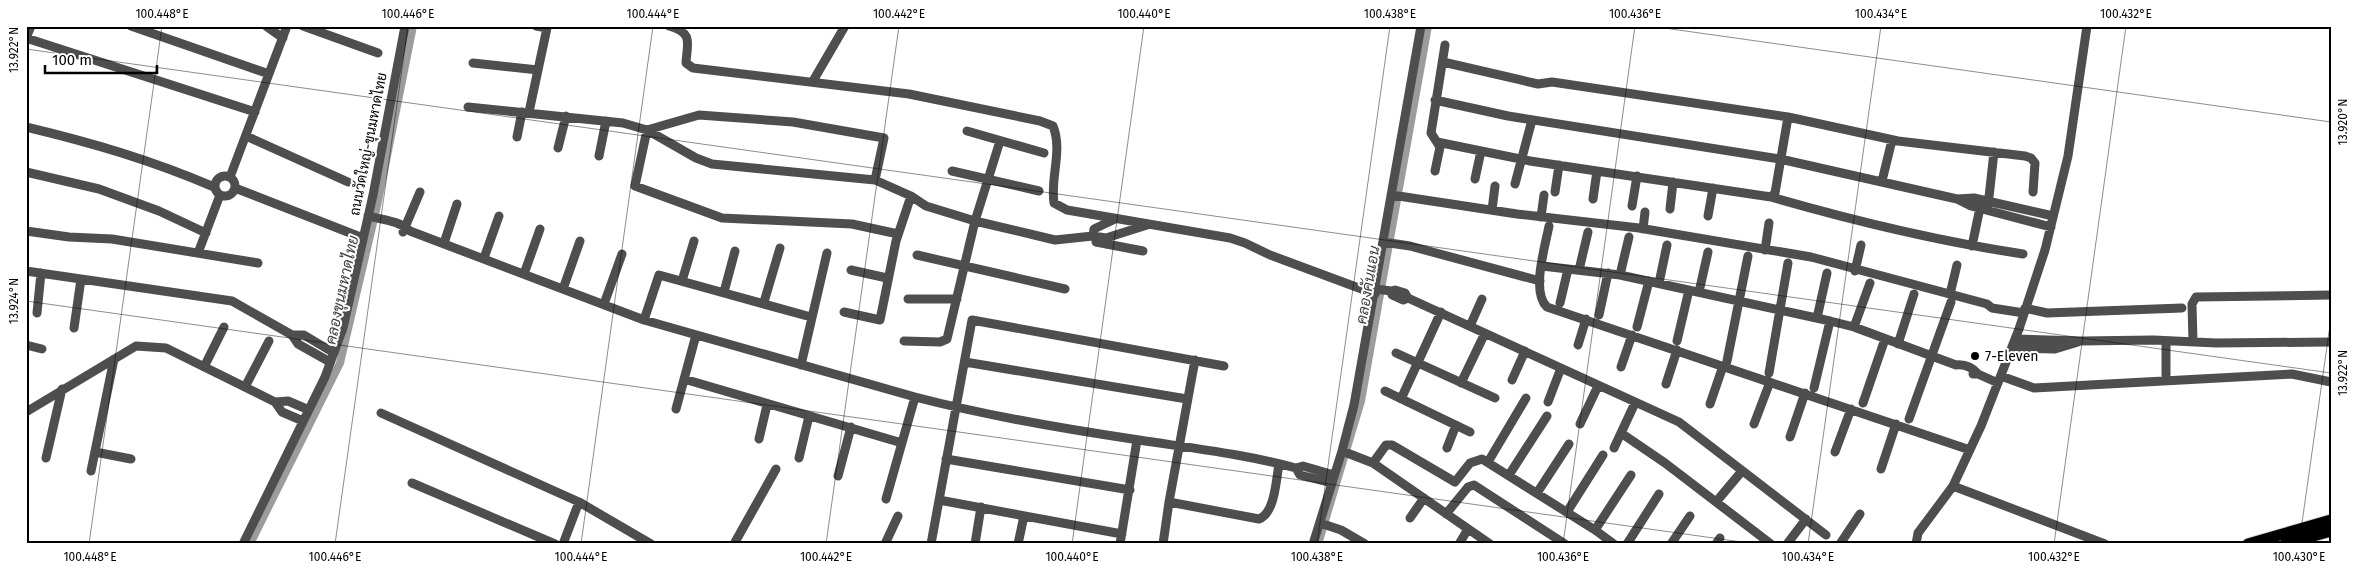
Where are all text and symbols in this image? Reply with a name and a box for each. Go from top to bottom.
text: 100.448°E [135,7,189,21]
text: 100.446°E [382,7,434,21]
text: 100.444°E [627,7,679,21]
text: 100.442°E [873,7,925,21]
text: 100.440°E [1117,7,1171,21]
text: 100.438°E [1364,7,1416,21]
text: 100.436°E [1609,7,1661,21]
text: 100.434°E [1855,7,1907,21]
text: 100.432°E [2100,7,2152,21]
text: 13.922°N [7,27,21,73]
scale bar [45,42,158,74]
text: 100 m [52,51,92,69]
street label: ถนนวัดใหญ่-ขุนมหาดไทย [346,71,392,217]
text: 13.920°N [2336,99,2350,145]
water label: คลองขุนมหาดไทย [321,233,364,347]
water label: คลองคันแอน [1352,244,1384,325]
text: 13.924°N [7,278,21,324]
place label: 7-Eleven [1985,348,2039,365]
marker: 7-Eleven [1969,350,1981,362]
text: 13.922°N [2336,350,2350,396]
text: 100.448°E [63,550,117,564]
text: 100.446°E [309,550,361,564]
text: 100.444°E [555,550,607,564]
text: 100.442°E [800,550,852,564]
text: 100.440°E [1045,550,1099,564]
text: 100.438°E [1291,550,1343,564]
text: 100.436°E [1537,550,1589,564]
text: 100.434°E [1782,550,1834,564]
text: 100.432°E [2028,550,2080,564]
text: 100.430°E [2273,550,2325,564]

